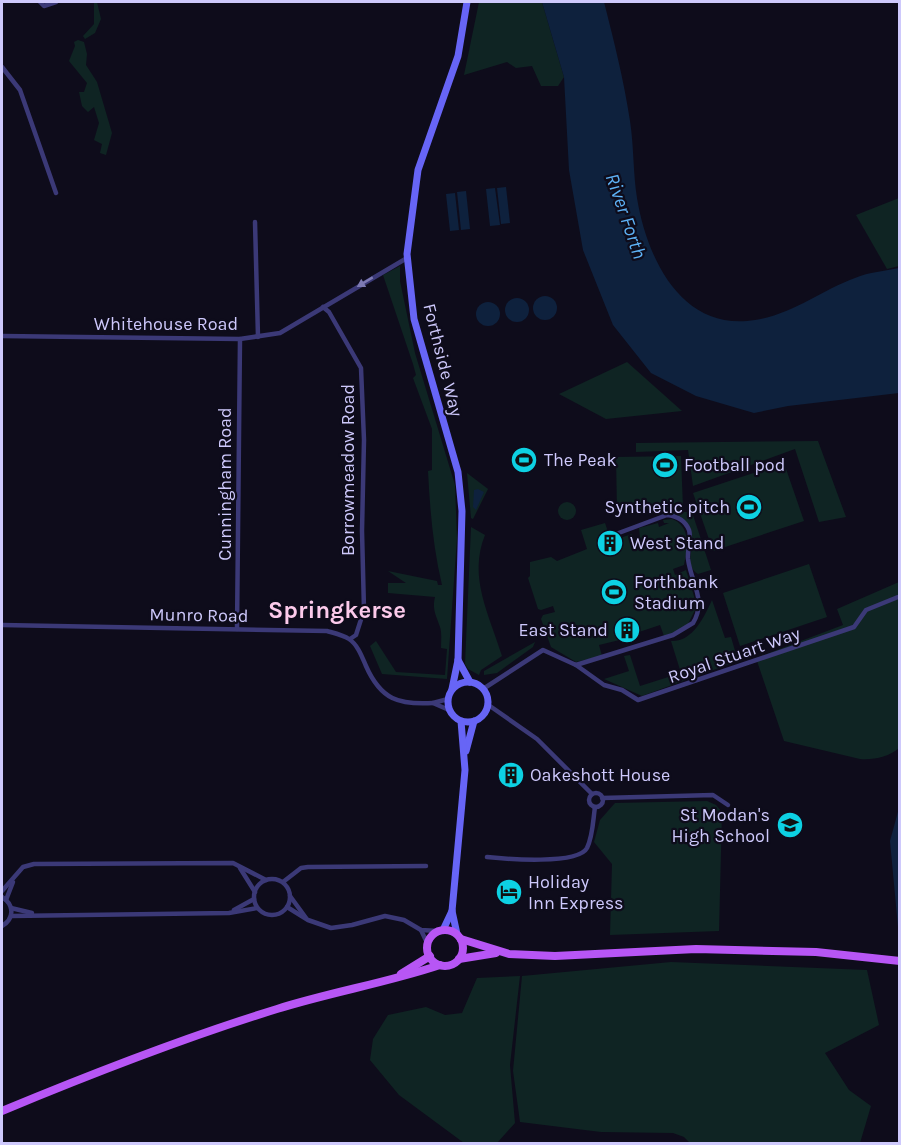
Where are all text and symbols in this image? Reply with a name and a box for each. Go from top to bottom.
water label: River Forth [601,170,651,262]
one-way arrow [357,276,373,287]
street label: Forthside Way [418,301,468,419]
street label: Whitehouse Road [94,313,238,335]
street label: Borrowmeadow Road [337,384,359,556]
street label: Cunningham Road [214,407,236,561]
sports icon: The Peak [509,445,539,475]
place label: The Peak [544,449,617,471]
sports icon: Football pod [650,450,680,480]
place label: Football pod [684,454,785,476]
sports icon: Synthetic pitch [734,492,764,522]
place label: Synthetic pitch [605,496,730,518]
building icon: West Stand [595,528,625,558]
place label: West Stand [630,532,724,554]
place label: Forthbank Stadium [634,571,718,614]
sports icon: Forthbank Stadium [599,577,629,607]
district label: Springkerse [268,596,406,624]
street label: Munro Road [149,603,249,627]
building icon: East Stand [612,615,642,645]
place label: East Stand [518,619,608,641]
street label: Royal Stuart Way [665,622,804,688]
building icon: Oakeshott House [496,760,526,790]
place label: Oakeshott House [530,764,670,786]
place label: St Modan's High School [672,804,770,847]
school or university icon: St Modan's High School [775,810,805,840]
place label: Holiday Inn Express [528,871,624,914]
hotel icon: Holiday Inn Express [494,877,524,907]

